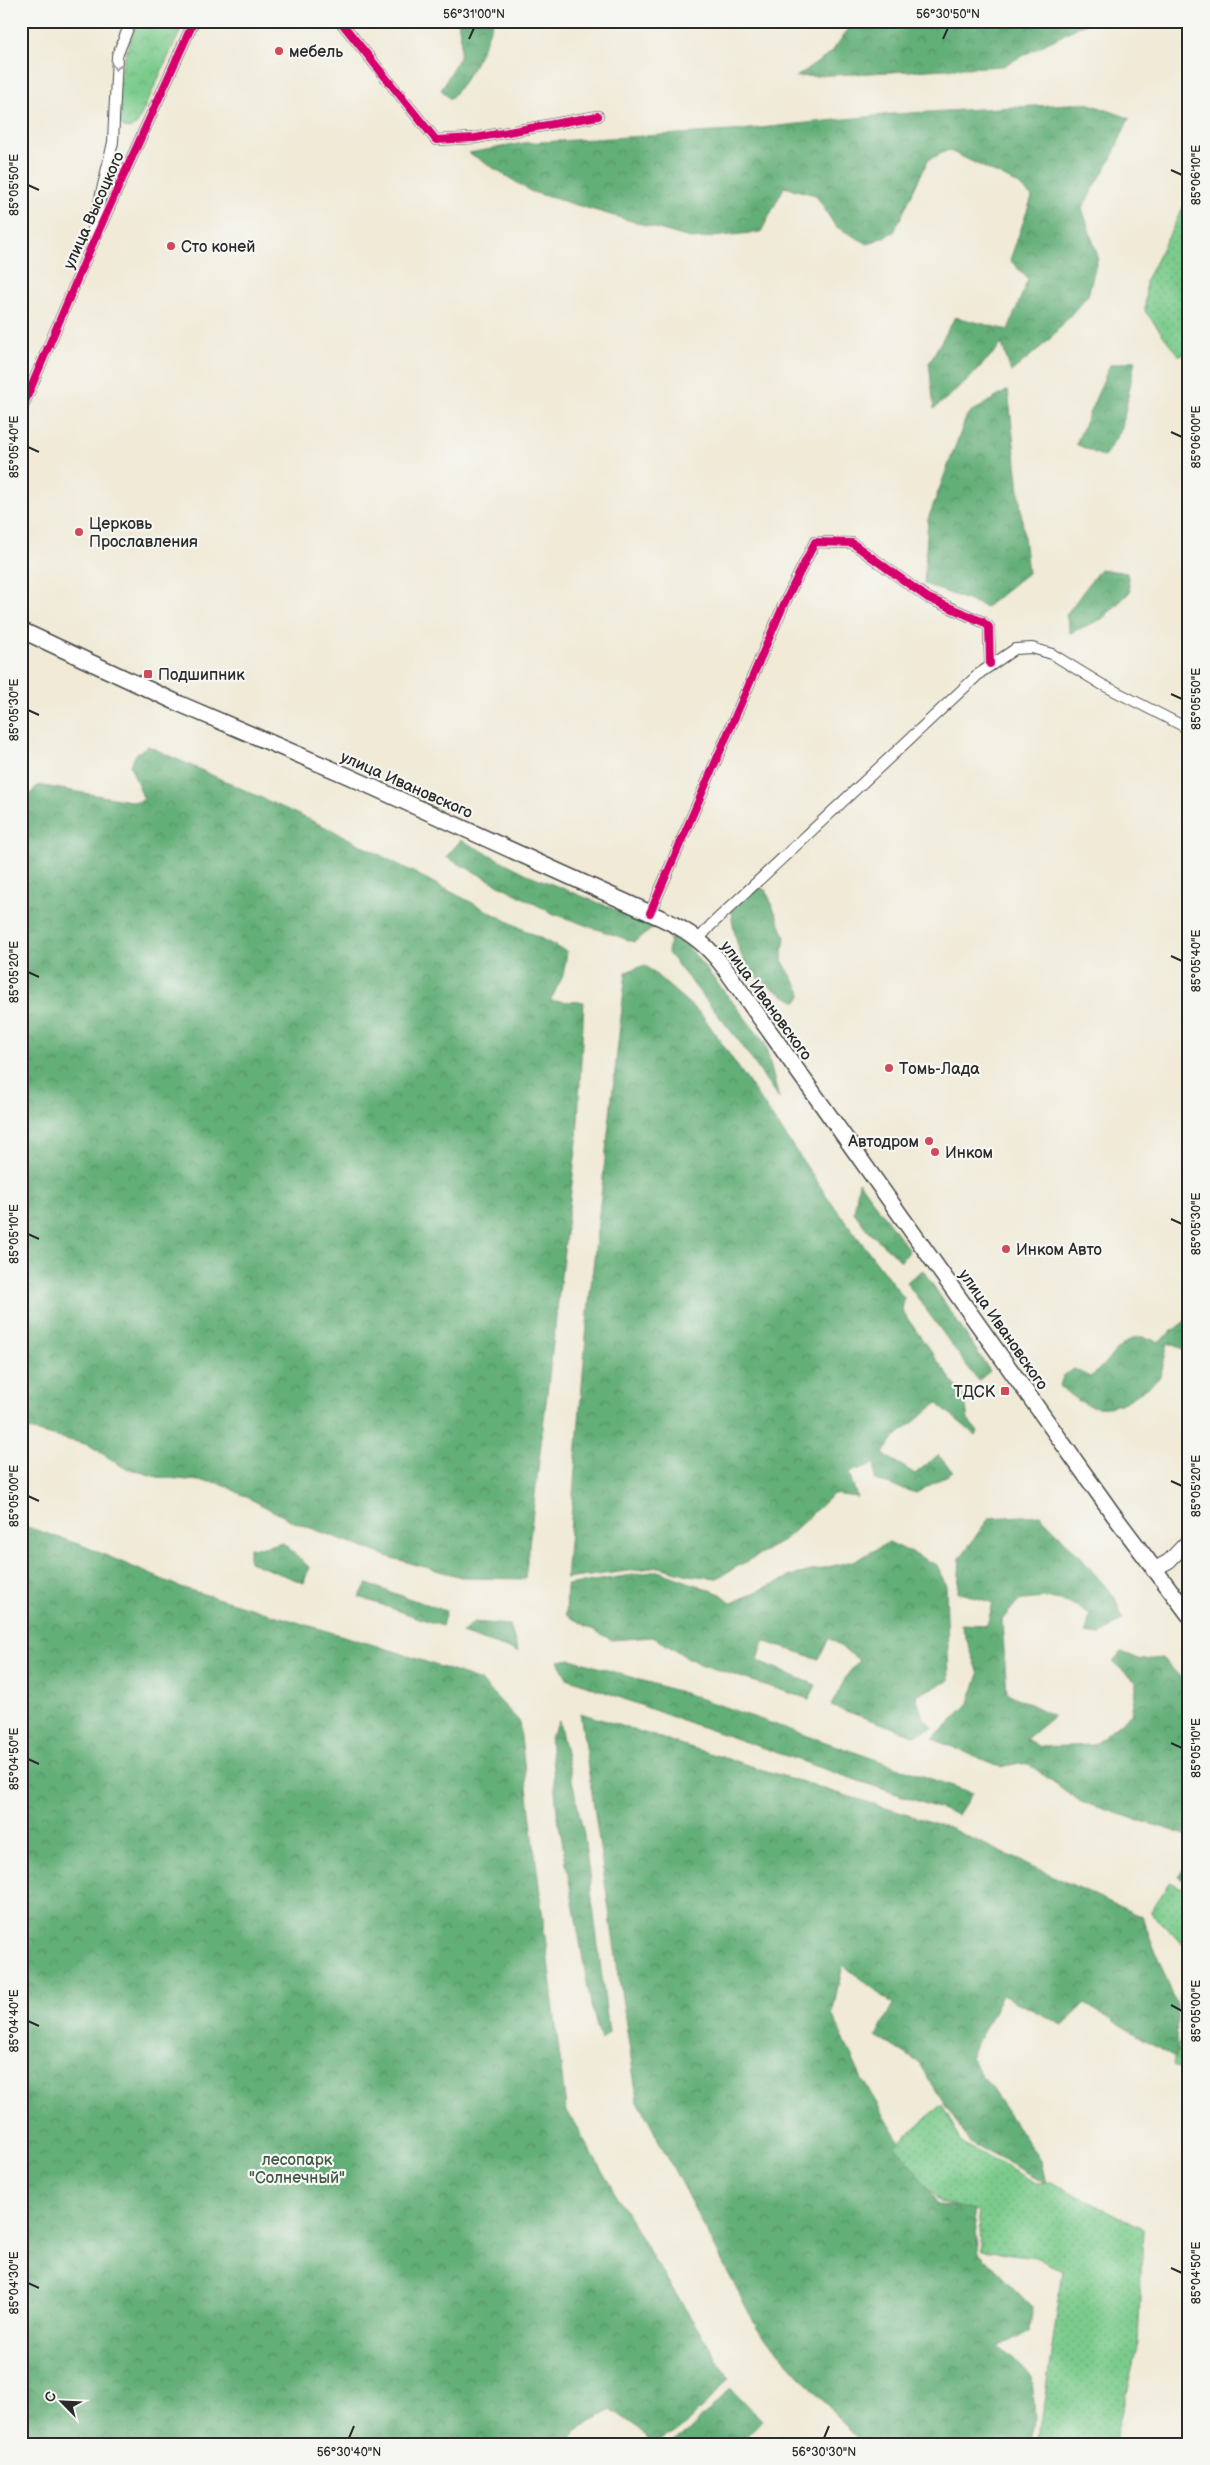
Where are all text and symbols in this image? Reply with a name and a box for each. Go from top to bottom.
text: 56°31'00"N [443,7,505,22]
text: 56°30'50"N [916,7,980,22]
place label: мебель [289,43,343,62]
marker: мебель [273,45,285,57]
one-way arrow [111,64,122,72]
text: 85°06'10"E [1189,145,1204,205]
street label: улица Высоцкого [60,149,129,272]
text: 85°05'50"E [7,154,22,216]
place label: Сто коней [181,238,255,257]
marker: Сто коней [165,240,177,252]
text: 85°06'00"E [1189,406,1204,468]
text: 85°05'40"E [7,416,22,478]
place label: Церковь Прославления [89,515,198,552]
marker: Церковь Прославления [73,526,85,538]
place label: Подшипник [158,666,245,685]
marker: Подшипник [142,668,154,680]
text: 85°05'50"E [1189,668,1204,730]
text: 85°05'30"E [7,679,22,741]
street label: улица Ивановского [337,748,475,823]
text: 85°05'40"E [1189,930,1204,992]
street label: улица Ивановского [716,938,815,1064]
text: 85°05'20"E [7,941,22,1003]
place label: Томь-Лада [899,1060,980,1079]
marker: Томь-Лада [883,1062,895,1074]
place label: Автодром [847,1133,919,1152]
marker: Автодром [923,1135,935,1147]
place label: Инком [945,1144,993,1163]
marker: Инком [929,1146,941,1158]
text: 85°05'30"E [1189,1193,1204,1255]
text: 85°05'10"E [7,1204,22,1264]
place label: Инком Авто [1016,1241,1102,1260]
marker: Инком Авто [1000,1243,1012,1255]
street label: улица Ивановского [954,1266,1051,1394]
place label: ТДСК [953,1383,996,1402]
marker: ТДСК [999,1385,1011,1397]
text: 85°05'20"E [1189,1455,1204,1517]
text: 85°05'00"E [7,1465,22,1527]
text: 85°05'10"E [1189,1718,1204,1778]
text: 85°04'50"E [7,1728,22,1790]
text: 85°05'00"E [1189,1980,1204,2042]
text: 85°04'40"E [7,1989,22,2053]
park label: лесопарк "Солнечный" [249,2151,345,2188]
text: 85°04'50"E [1189,2242,1204,2304]
text: 85°04'30"E [7,2251,22,2315]
north arrow [38,2378,88,2428]
text: С [41,2389,60,2405]
text: 56°30'40"N [317,2445,381,2460]
text: 56°30'30"N [792,2445,856,2460]

